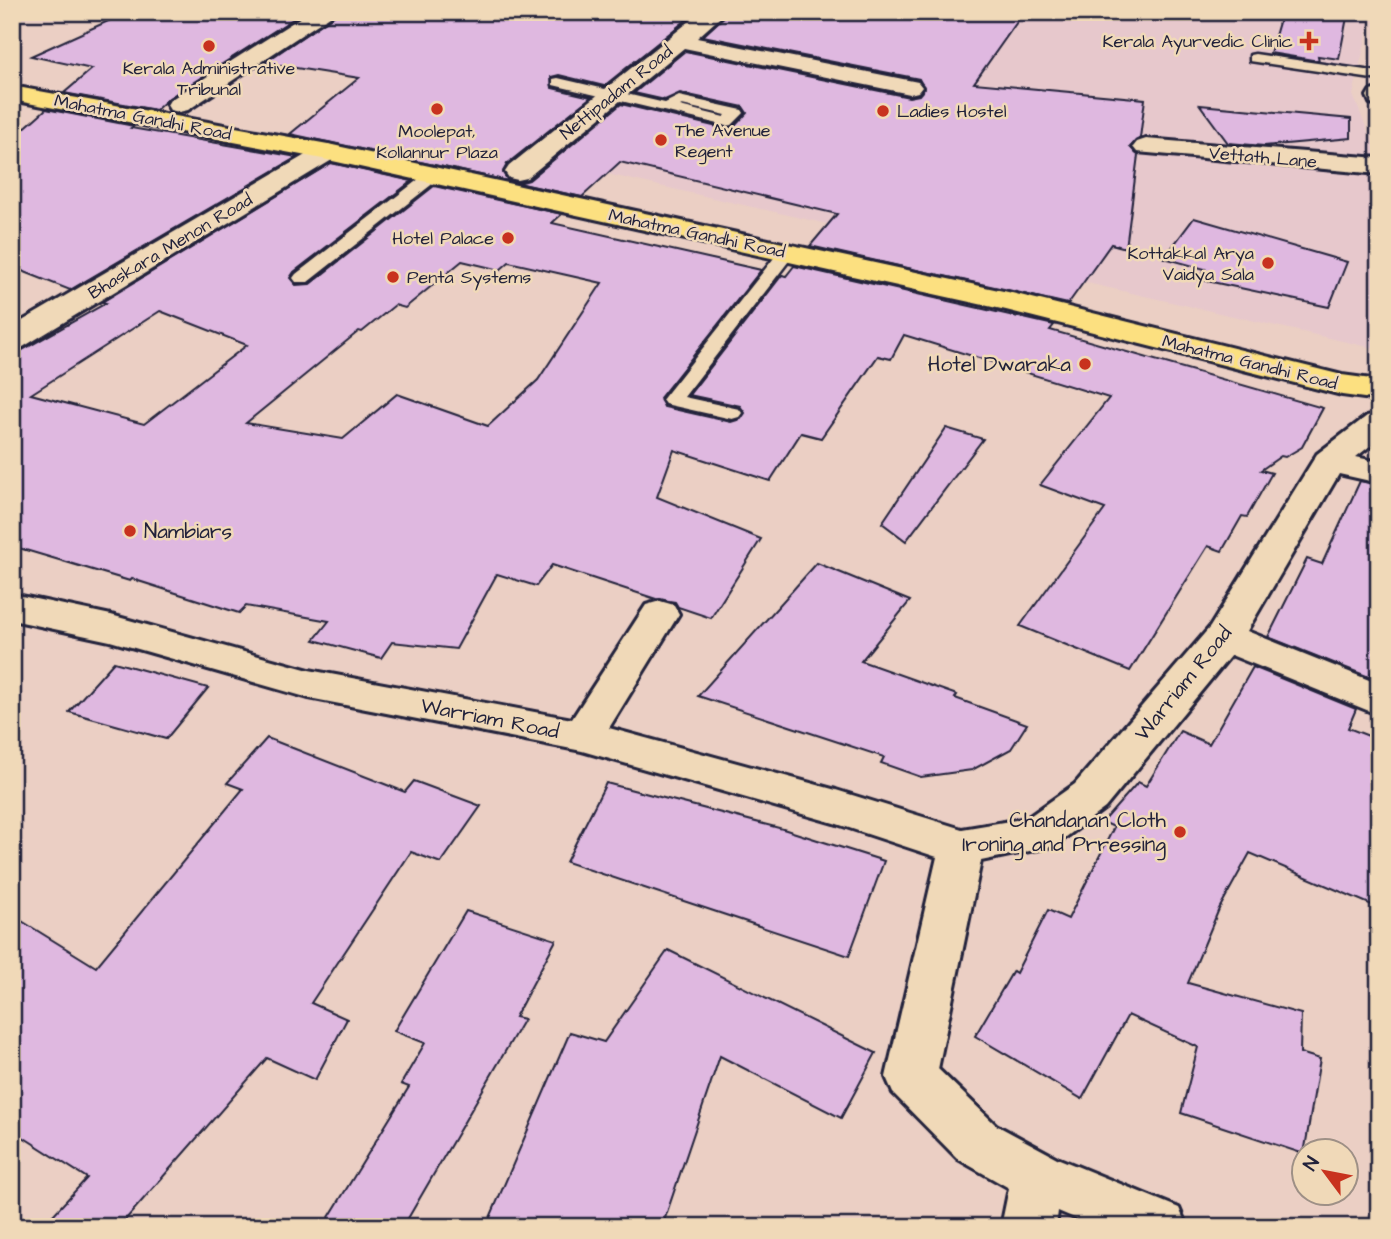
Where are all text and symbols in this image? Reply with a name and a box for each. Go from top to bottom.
place label: Kerala Ayurvedic Clinic [1103,29,1293,55]
marker: Kerala Ayurvedic Clinic [1299,31,1319,51]
marker: Kerala Administrative Tribunal [201,38,217,54]
street label: Nettipadam Road [555,39,678,146]
place label: Kerala Administrative Tribunal [123,56,296,102]
street label: Mahatma Gandhi Road [52,88,234,147]
place label: Ladies Hostel [897,99,1007,124]
marker: Moolepat, Kollannur Plaza [429,101,445,117]
marker: Ladies Hostel [875,103,891,119]
place label: The Avenue Regent [675,118,771,165]
place label: Moolepat, Kollannur Plaza [376,119,498,165]
marker: The Avenue Regent [653,132,669,148]
street label: Vettath Lane [1208,140,1318,175]
street label: Bhaskara Menon Road [83,187,257,305]
street label: Mahatma Gandhi Road [606,203,787,264]
place label: Hotel Palace [392,226,494,251]
marker: Hotel Palace [500,230,516,246]
place label: Kottakkal Arya Vaidya Sala [1127,241,1254,288]
marker: Kottakkal Arya Vaidya Sala [1260,255,1276,271]
place label: Penta Systems [407,265,531,291]
marker: Penta Systems [385,269,401,285]
street label: Mahatma Gandhi Road [1160,329,1340,396]
place label: Hotel Dwaraka [928,350,1071,379]
marker: Hotel Dwaraka [1077,356,1093,372]
place label: Nambiars [144,517,232,546]
marker: Nambiars [122,523,138,539]
street label: Warriam Road [1128,619,1239,747]
street label: Warriam Road [418,691,562,746]
place label: Chandanan Cloth Ironing and Prressing [962,806,1167,861]
marker: Chandanan Cloth Ironing and Prressing [1172,824,1188,840]
north arrow [1290,1138,1360,1208]
text: N [1297,1152,1327,1176]

